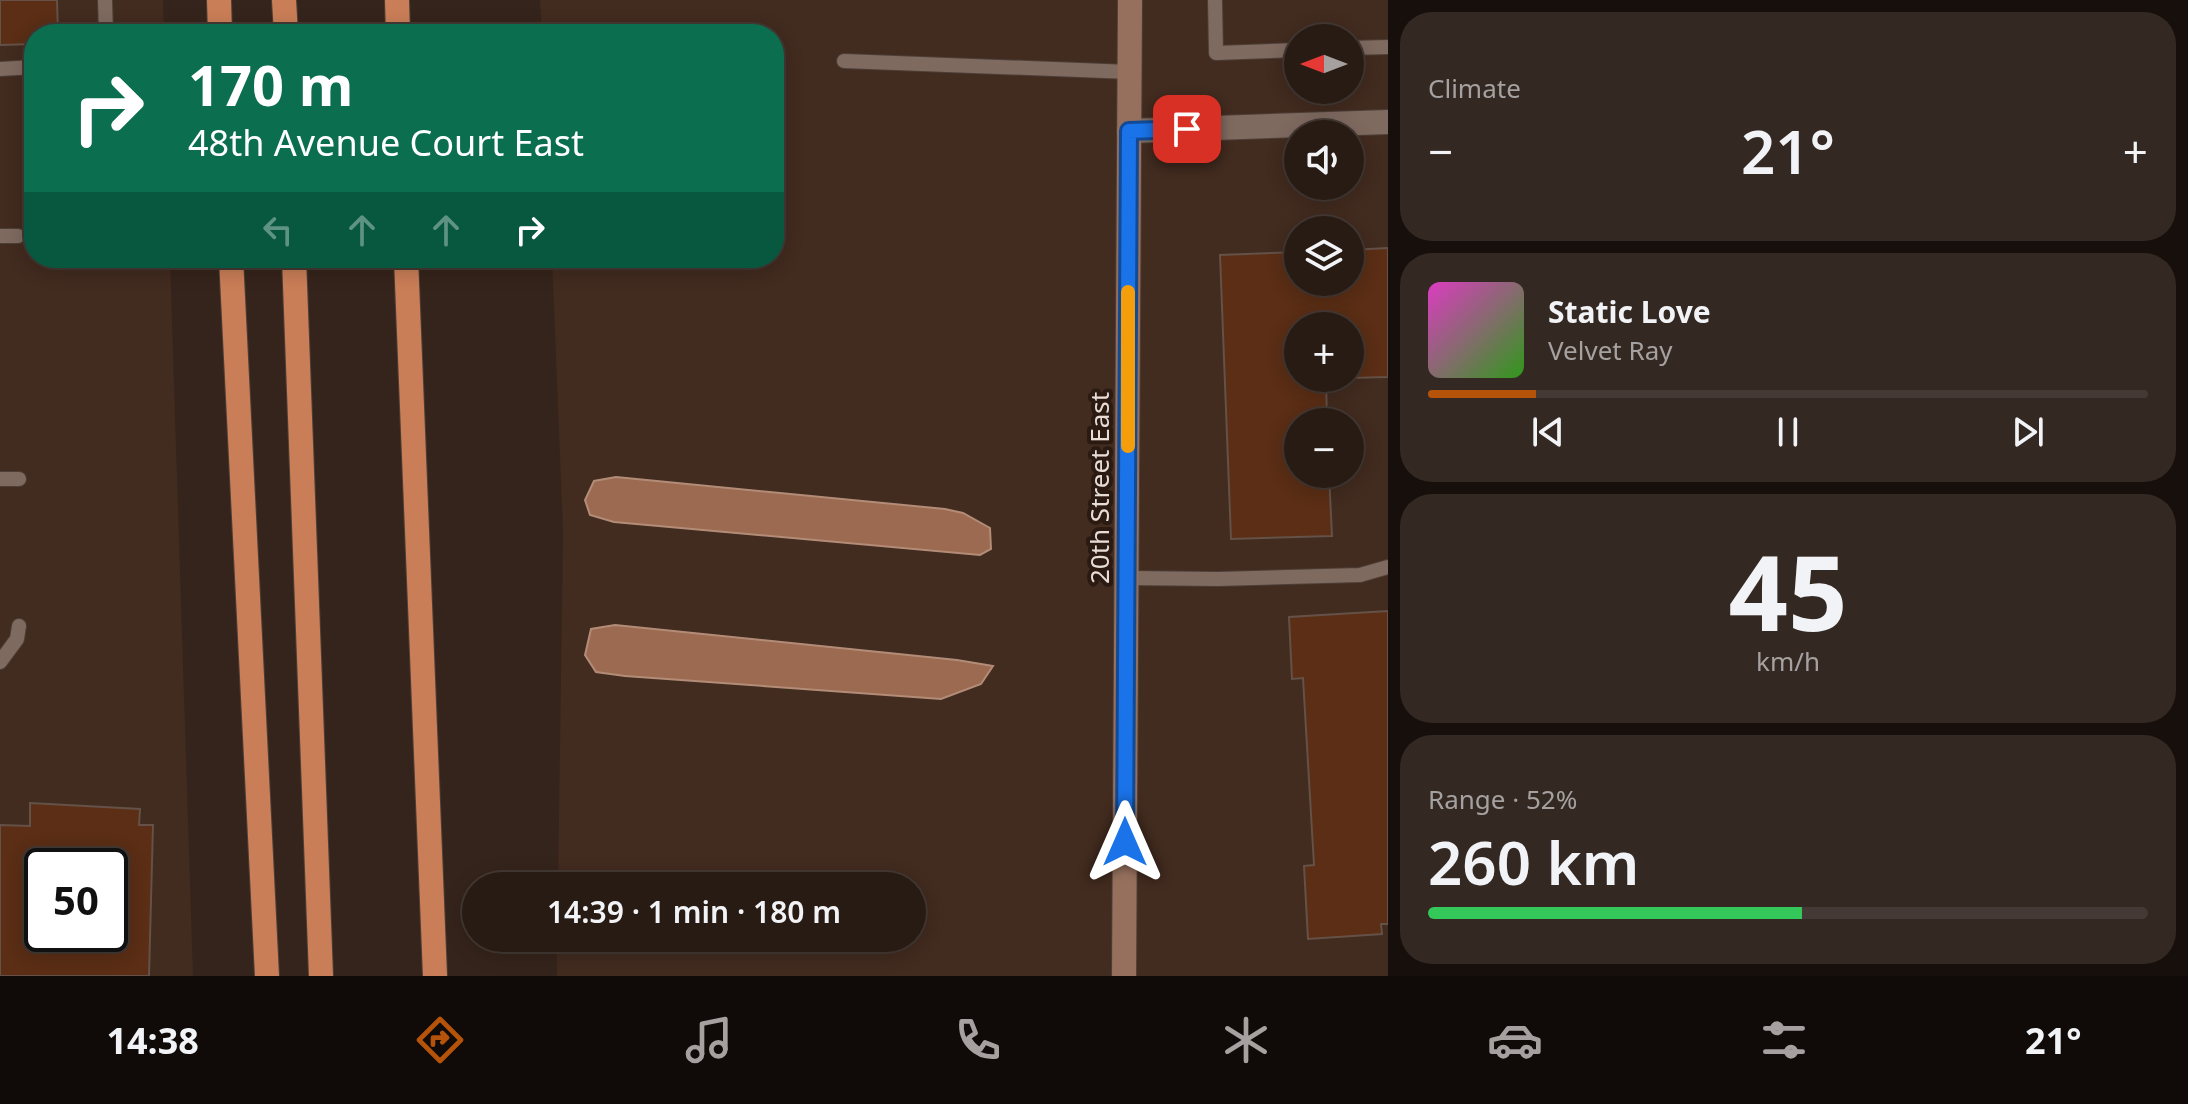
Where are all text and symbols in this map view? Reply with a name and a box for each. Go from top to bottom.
north arrow [1284,24,1364,104]
map controls [1284,24,1364,488]
text: 170 m [188,46,353,122]
icon: right [56,56,160,160]
text: Climate [1428,70,1521,106]
pin [1153,95,1221,163]
icon: arrive [1165,107,1209,151]
text: 21° [1741,110,1835,192]
text: 48th Avenue Court East [188,118,584,167]
button: sound [1284,120,1364,200]
text: − [1428,121,1453,181]
text: + [2123,121,2148,181]
icon: left [256,208,300,252]
icon: ahead [340,208,384,252]
icon: ahead [424,208,468,252]
icon: right [508,208,552,252]
button: layers [1284,216,1364,296]
text: Static Love [1548,291,1711,332]
button: + [1284,312,1364,392]
text: Velvet Ray [1548,332,1673,368]
street label: 20th Street East [1081,392,1117,584]
button: − [1284,408,1364,488]
icon: previous [1526,410,1570,454]
icon: pause [1766,410,1810,454]
icon: next [2006,410,2050,454]
text: 45 [1729,520,1847,661]
text: km/h [1756,643,1820,679]
text: Range · 52% [1428,781,1577,817]
position arrow [1083,800,1167,884]
text: 260 km [1428,821,1639,903]
speed limit sign: 50 [24,848,128,952]
text: 14:39 · 1 min · 180 m [547,891,841,932]
icon: directions [412,1012,468,1068]
icon: music [681,1012,737,1068]
icon: phone [950,1012,1006,1068]
icon: climate [1218,1012,1274,1068]
icon: car [1487,1012,1543,1068]
icon: filters [1756,1012,1812,1068]
text: 14:38 [106,1016,199,1065]
text: 21° [2025,1016,2082,1065]

